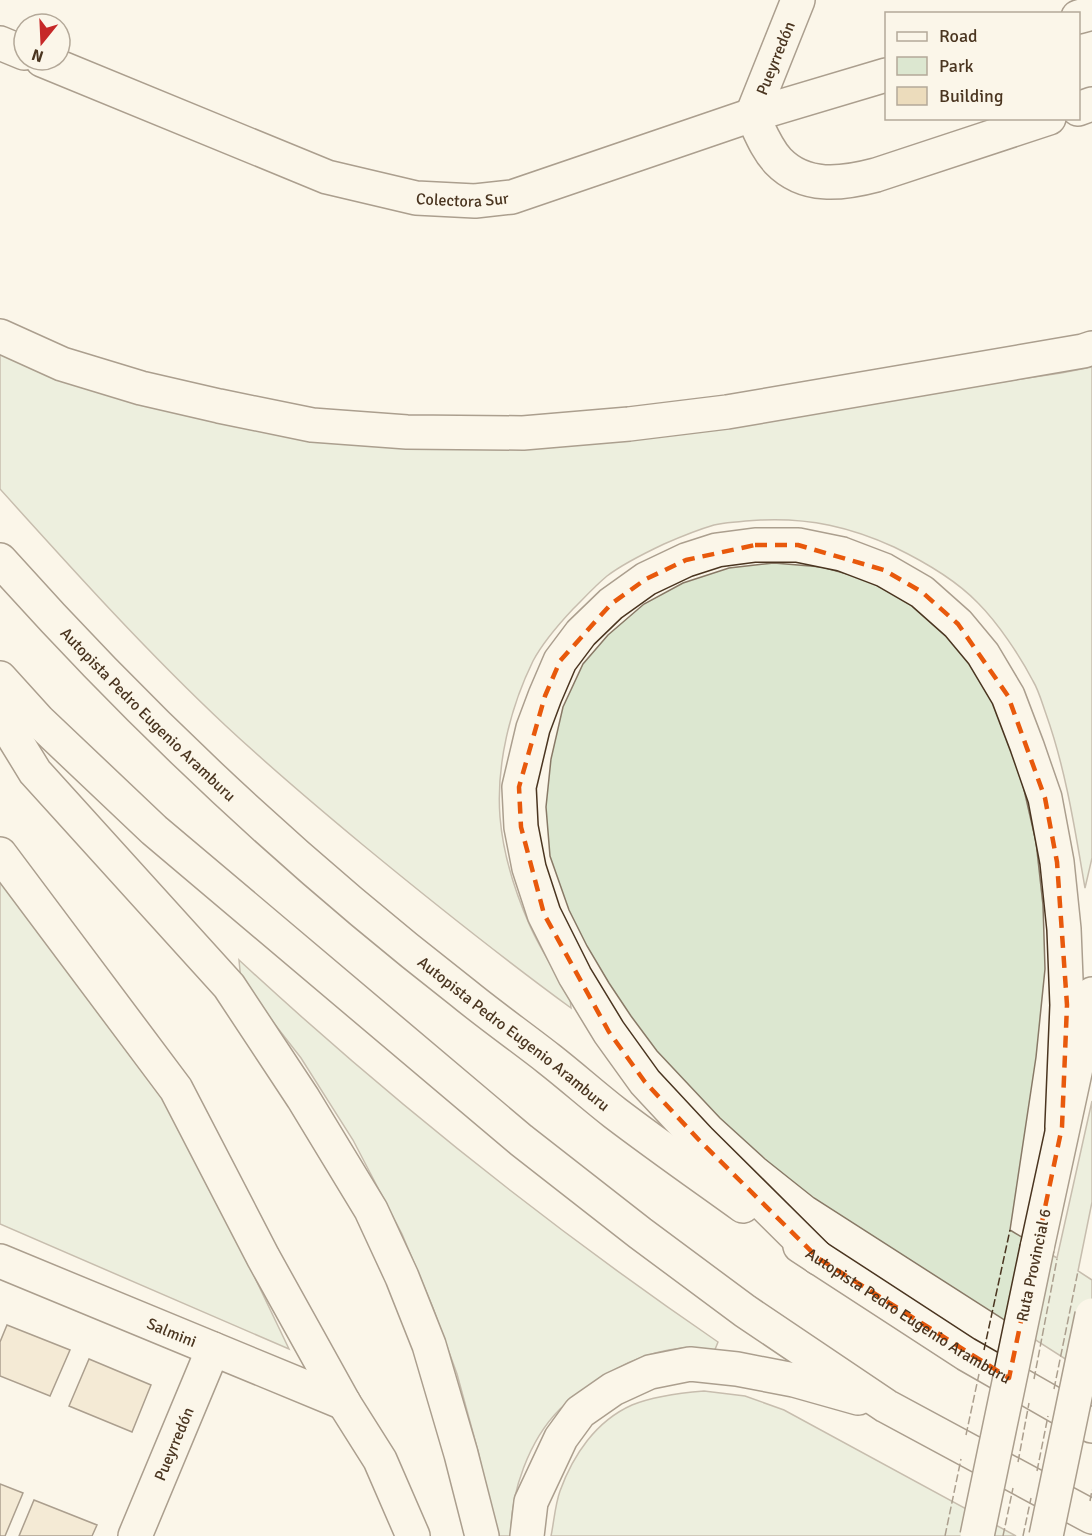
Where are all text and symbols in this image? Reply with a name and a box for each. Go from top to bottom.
north arrow [12,12,72,72]
legend [885,12,1080,120]
street label: Pueyrredón [752,19,800,98]
text: Road [939,25,978,47]
text: N [29,44,46,67]
text: Park [939,55,974,77]
text: Building [939,85,1003,107]
street label: Colectora Sur [416,188,510,212]
street label: Autopista Pedro Eugenio Aramburu [56,623,240,806]
street label: Autopista Pedro Eugenio Aramburu [413,952,614,1116]
street label: Ruta Provincial 6 [1012,1207,1056,1324]
street label: Autopista Pedro Eugenio Aramburu [802,1244,1014,1389]
street label: Salmini [144,1314,199,1352]
street label: Pueyrredón [150,1404,199,1484]

